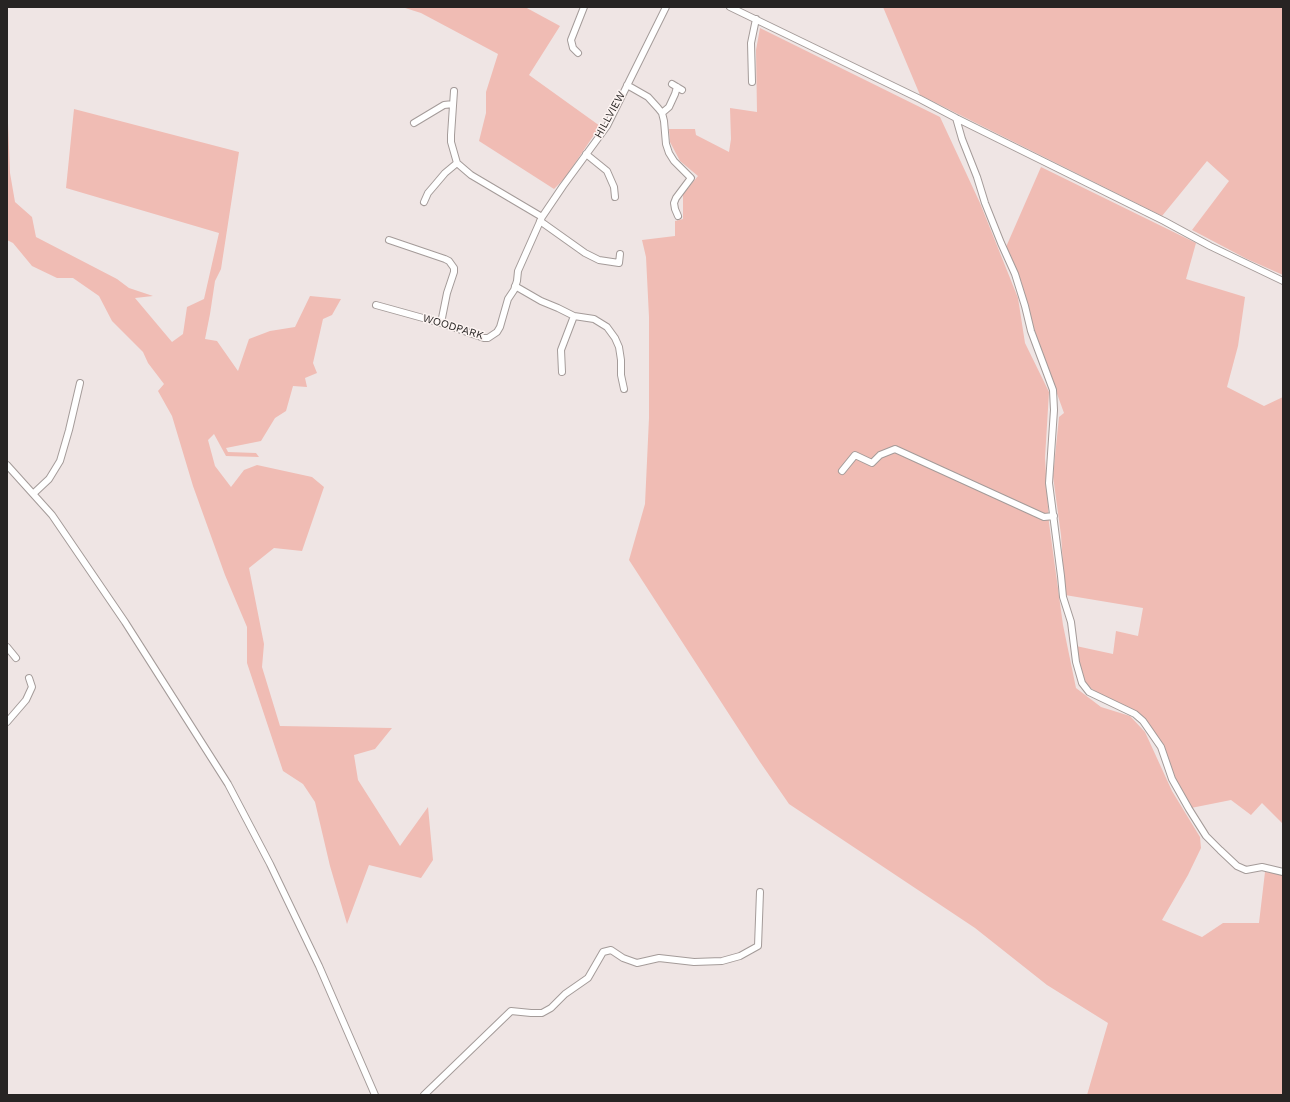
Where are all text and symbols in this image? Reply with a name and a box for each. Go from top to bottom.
street label: HILLVIEW [592,89,628,141]
street label: WOODPARK [421,312,485,342]

